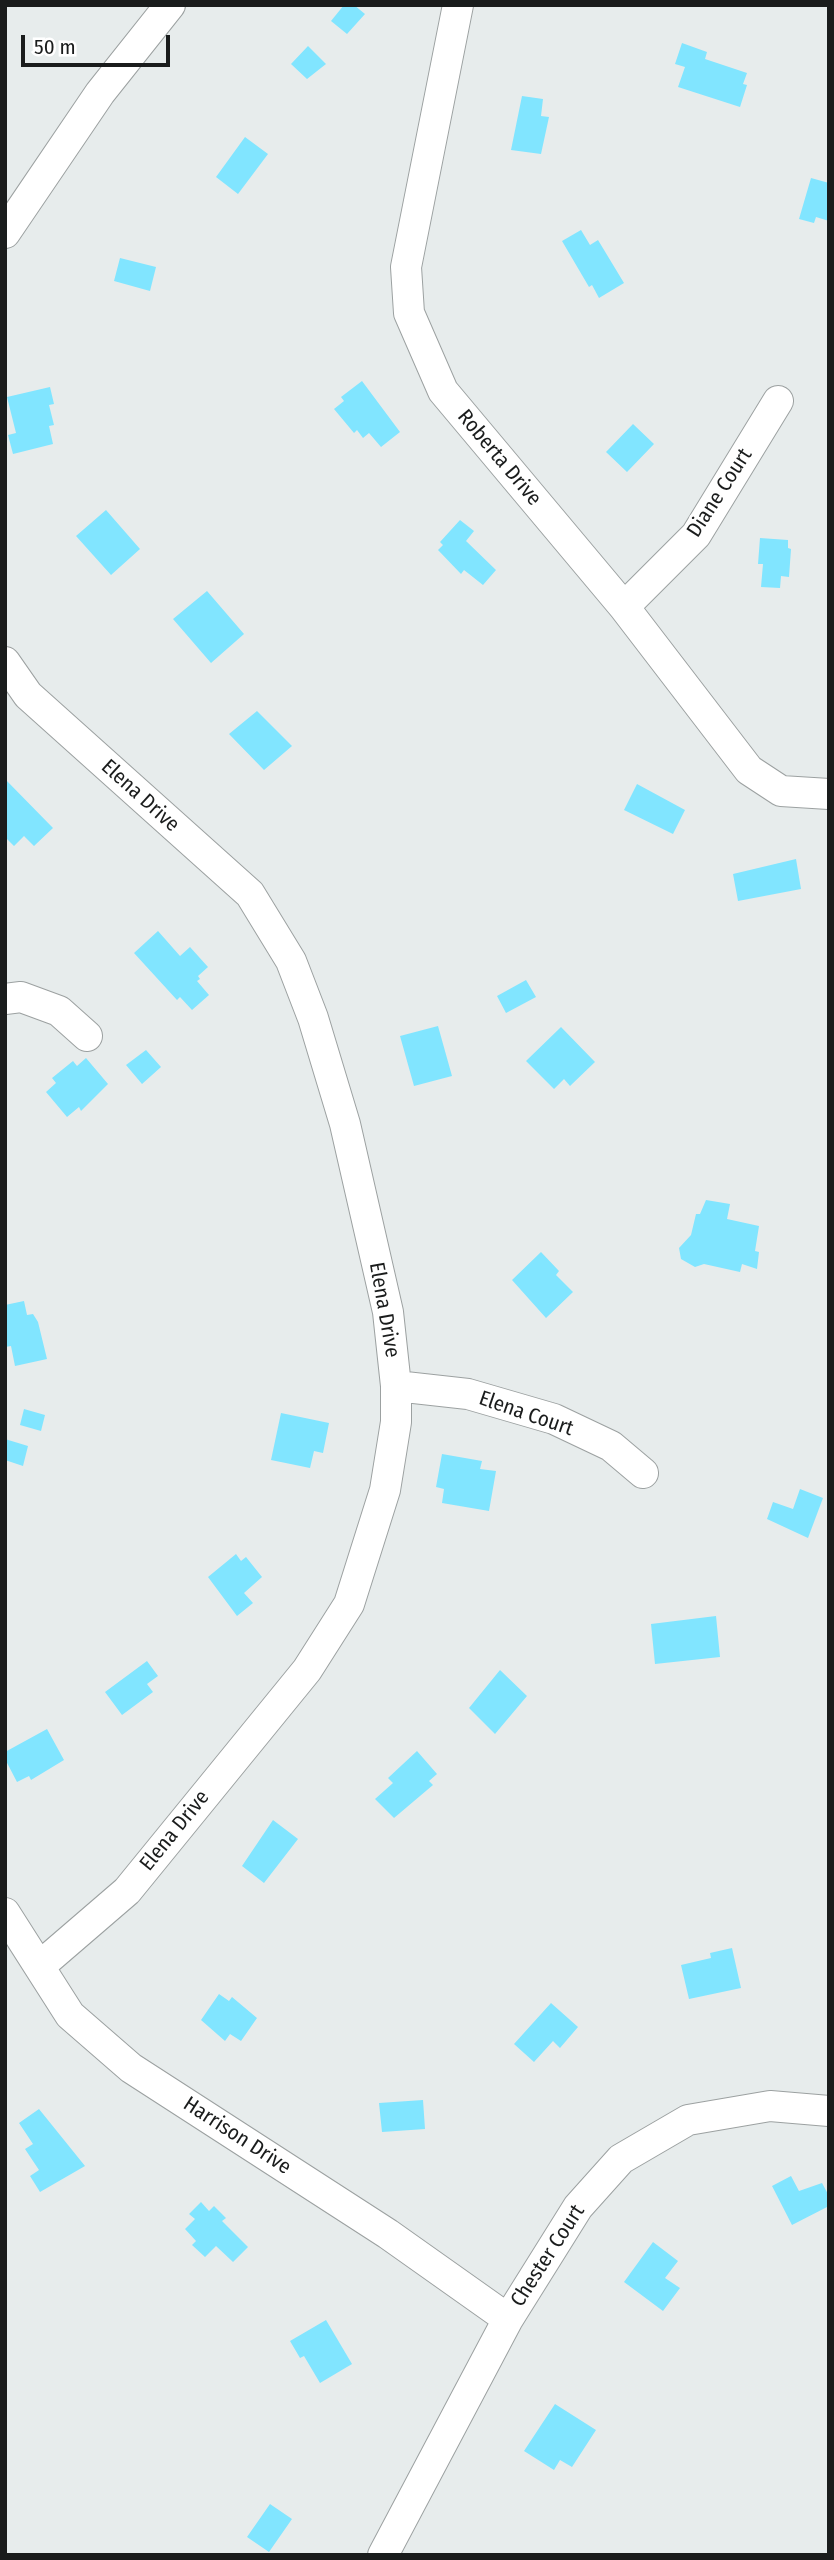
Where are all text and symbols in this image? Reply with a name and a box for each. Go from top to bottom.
scale bar [24,21,173,65]
text: 50 m [34,34,76,60]
street label: Roberta Drive [452,405,546,511]
street label: Diane Court [682,444,758,542]
street label: Elena Drive [96,754,184,838]
street label: Elena Drive [363,1260,405,1360]
street label: Elena Court [475,1386,577,1442]
street label: Elena Drive [135,1786,215,1876]
street label: Harrison Drive [178,2092,296,2180]
street label: Chester Court [506,2200,590,2312]

